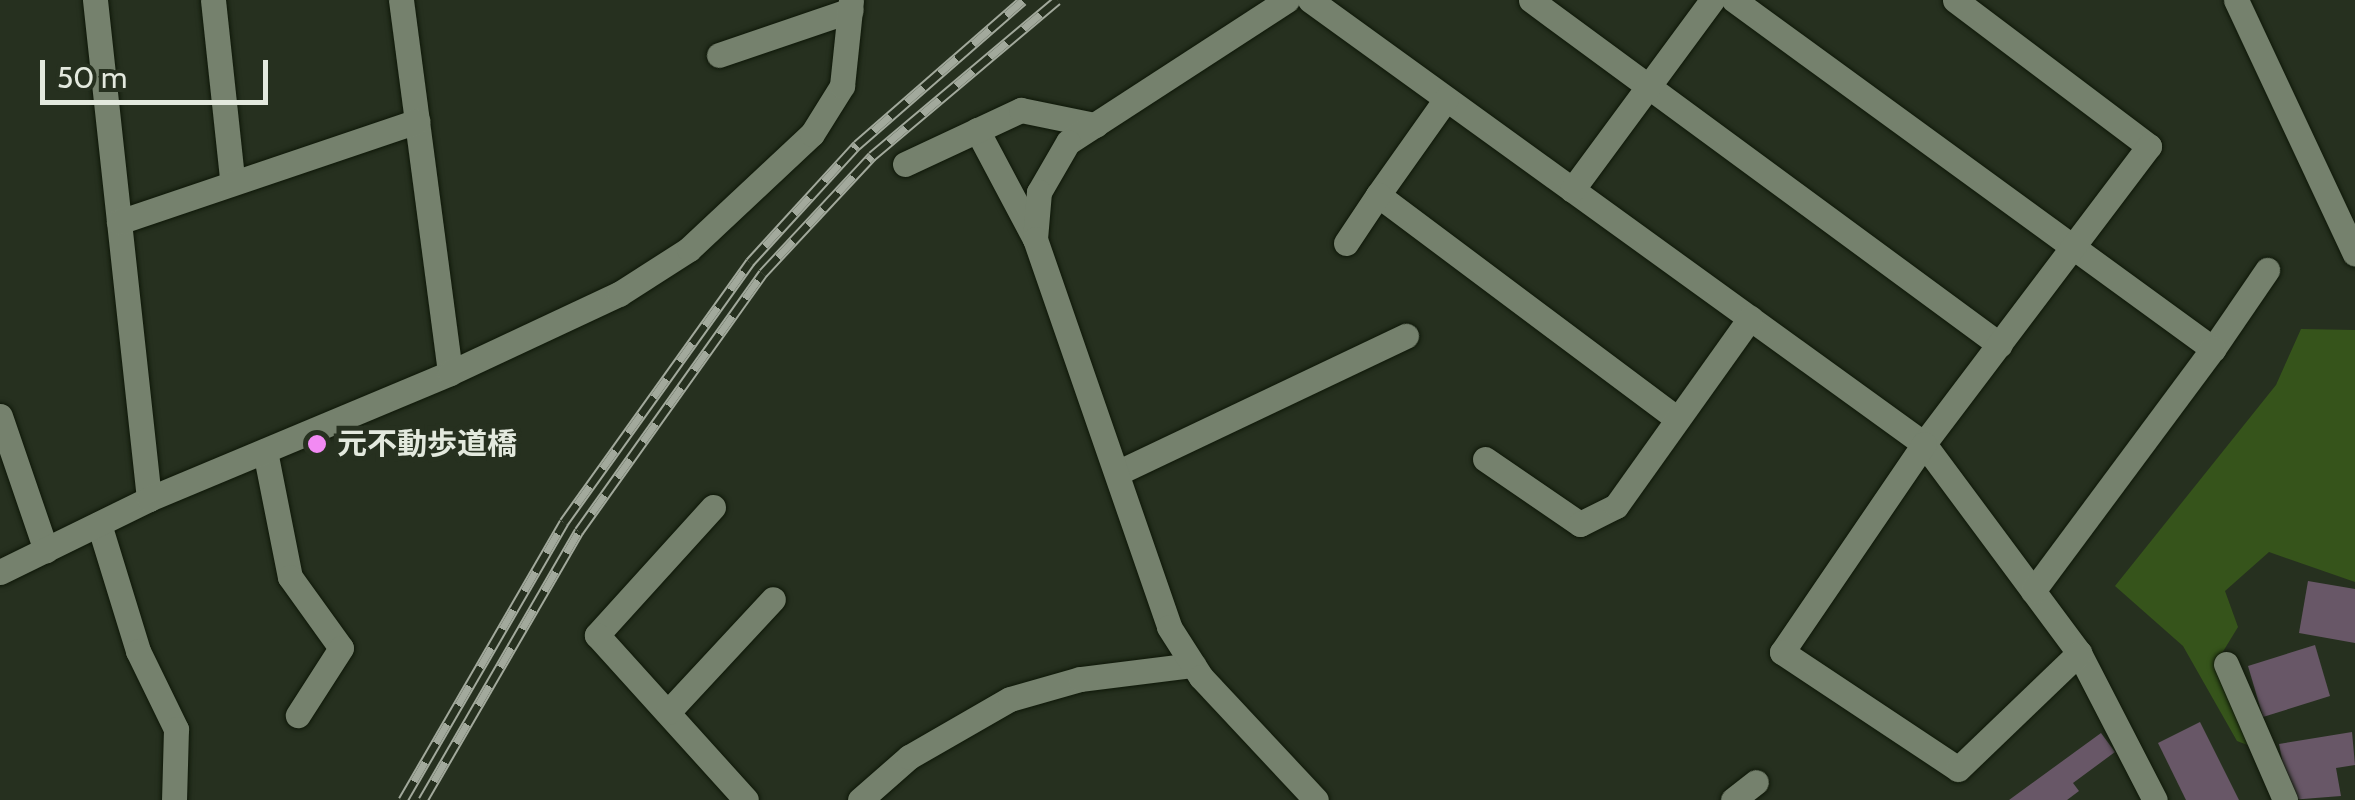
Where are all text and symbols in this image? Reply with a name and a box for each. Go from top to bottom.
scale bar [45,40,272,102]
text: 50 m [57,59,127,96]
place label: 元不動歩道橋 [337,426,517,462]
marker: 元不動歩道橋 [306,433,328,455]

